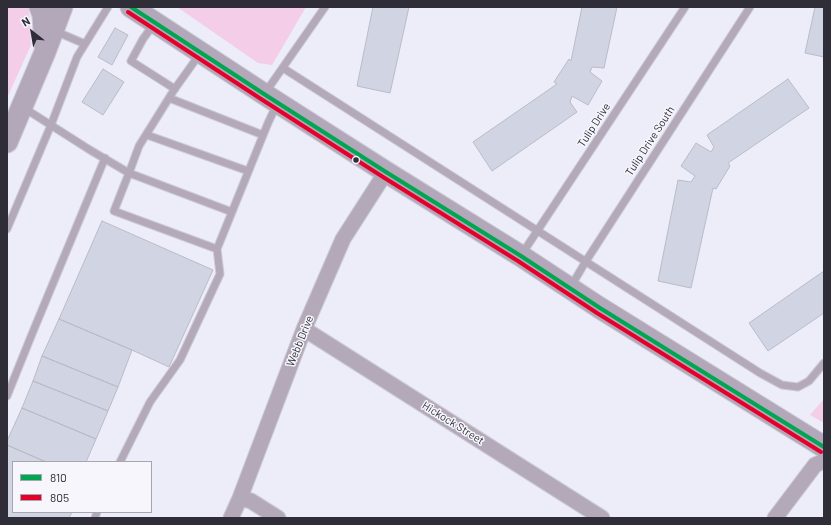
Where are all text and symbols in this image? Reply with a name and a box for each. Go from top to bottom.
north arrow [12,12,52,52]
text: N [19,14,32,29]
street label: Tulip Drive [575,101,613,149]
street label: Tulip Drive South [623,104,677,178]
unlabelled marker [351,155,361,165]
street label: Webb Drive [284,314,316,368]
street label: Hickock Street [420,399,486,447]
legend [12,461,152,513]
text: 810 [50,470,67,484]
text: 805 [50,490,69,504]

